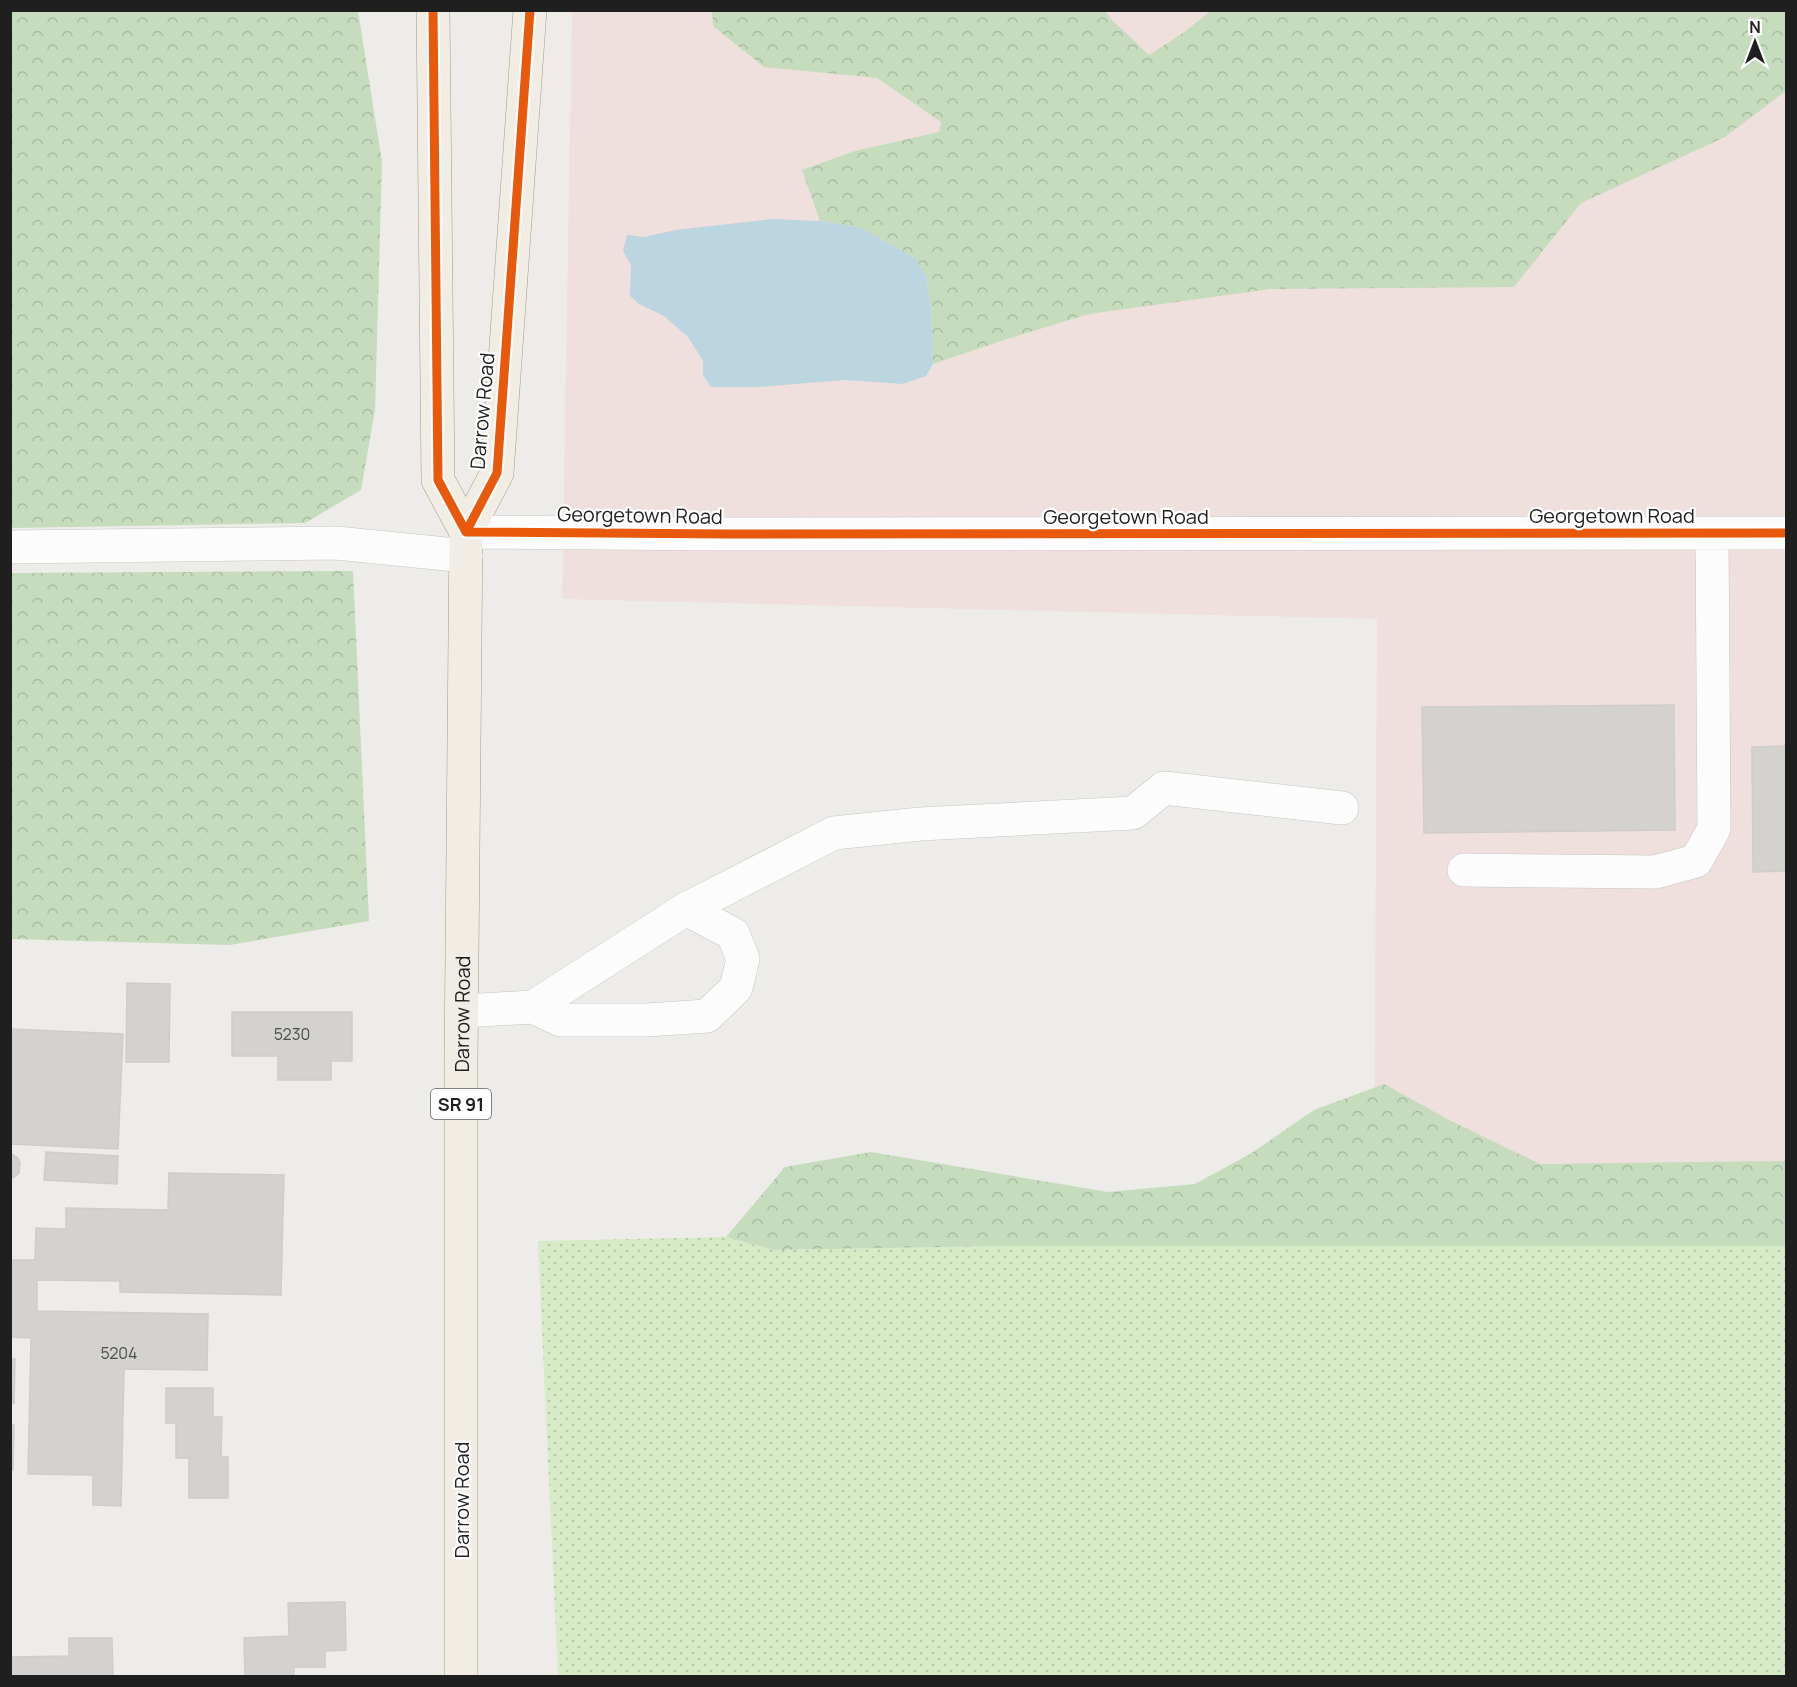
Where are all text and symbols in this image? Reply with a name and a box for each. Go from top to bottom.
north arrow [1725,12,1785,72]
text: N [1749,16,1761,38]
street label: Darrow Road [463,352,501,470]
street label: Georgetown Road [557,500,723,530]
street label: Georgetown Road [1529,502,1695,529]
street label: Georgetown Road [1043,503,1209,530]
street label: Darrow Road [448,955,476,1073]
house number: 5230 [274,1023,310,1045]
road number: SR 91 [431,1089,491,1119]
house number: 5204 [100,1342,138,1364]
street label: Darrow Road [448,1442,475,1558]

